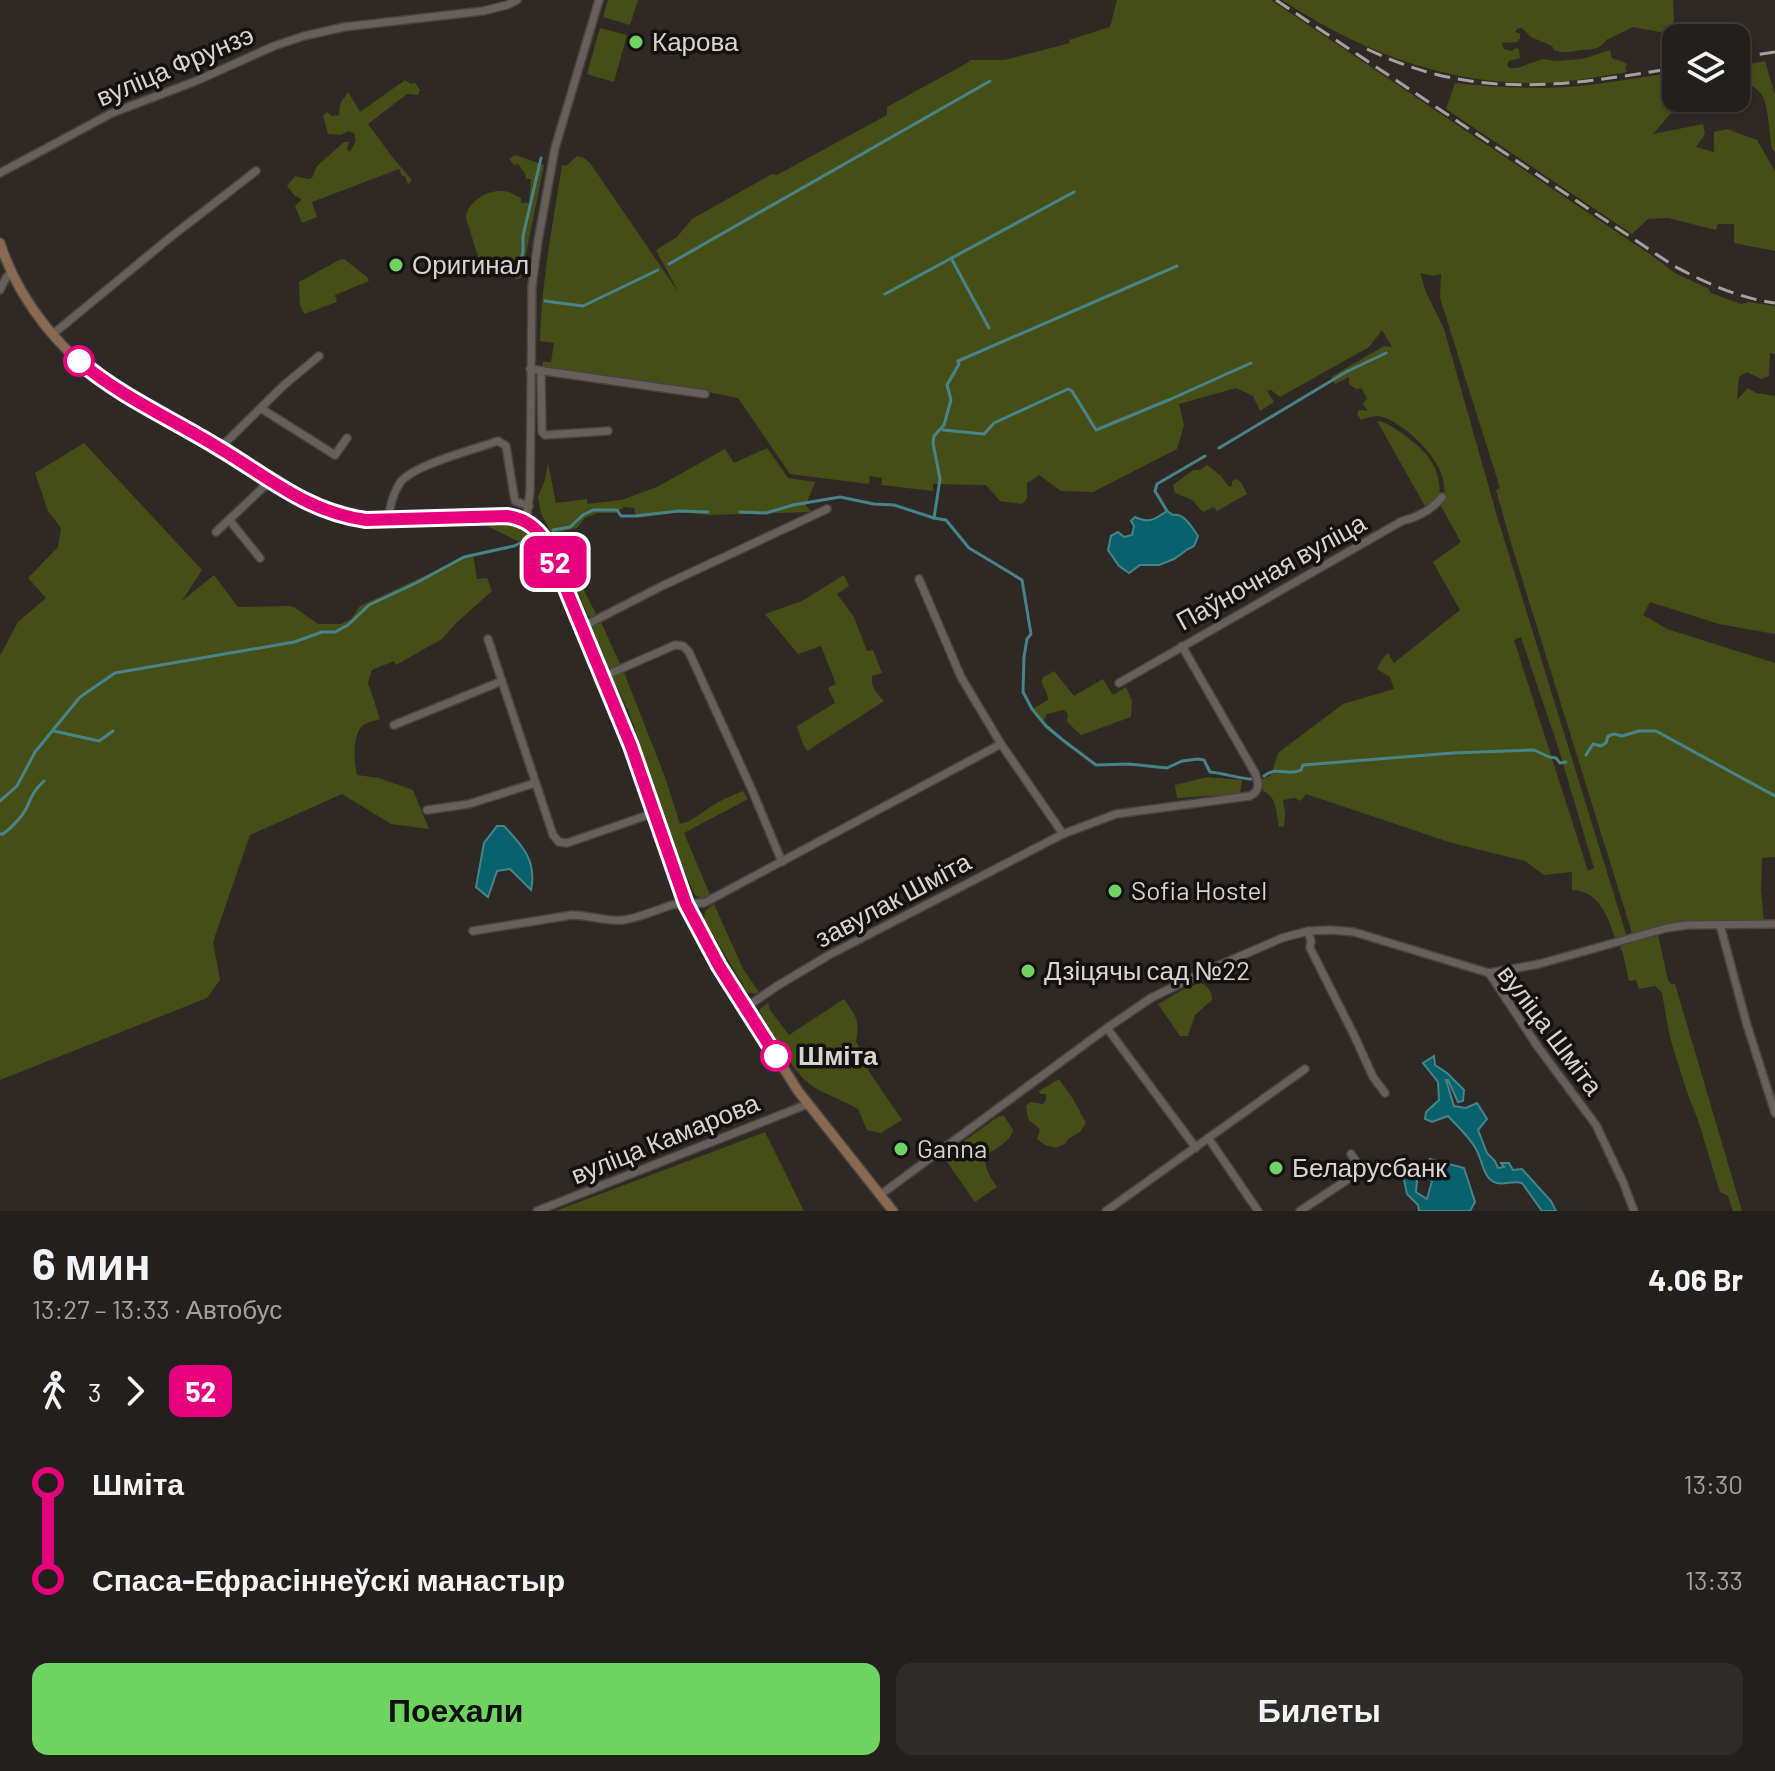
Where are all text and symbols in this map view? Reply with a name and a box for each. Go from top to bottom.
street label: вуліца Фрунзэ [91,18,258,112]
map controls [1662,24,1750,112]
button: layers [1662,24,1750,112]
place label: Карова [652,25,739,56]
marker: Карова [627,33,645,51]
place label: Оригинал [412,248,529,279]
marker: Оригинал [387,256,405,274]
unlabelled marker [64,346,94,376]
street label: Паўночная вуліца [1170,505,1371,636]
line badge: 52 [519,536,591,588]
text: 52 [540,545,570,579]
street label: завулак Шміта [809,844,976,953]
place label: Sofia Hostel [1131,874,1267,905]
marker: Sofia Hostel [1106,882,1124,900]
place label: Дзіцячы сад №22 [1044,954,1250,985]
street label: вуліца Шміта [1492,958,1610,1101]
marker: Дзіцячы сад №22 [1019,962,1037,980]
place label: Шміта [798,1039,878,1070]
marker: Шміта [761,1041,791,1071]
street label: вуліца Камарова [566,1086,763,1189]
place label: Ganna [917,1132,987,1163]
marker: Ganna [892,1140,910,1158]
place label: Беларусбанк [1292,1151,1447,1182]
marker: Беларусбанк [1267,1159,1285,1177]
text: 6 мин [32,1236,151,1289]
text: 4.06 Br [1648,1261,1743,1297]
text: 13:27 – 13:33 · Автобус [32,1293,282,1324]
icon: walk [32,1369,76,1413]
icon: forward [113,1369,157,1413]
text: 52 [185,1374,216,1408]
text: 3 [88,1376,101,1407]
text: Шміта [92,1465,184,1501]
text: 13:30 [1684,1468,1743,1499]
text: Спаса-Ефрасіннеўскі манастыр [92,1561,565,1597]
text: 13:33 [1685,1564,1743,1595]
button: Поехали [32,1663,880,1755]
button: Билеты [896,1663,1743,1755]

